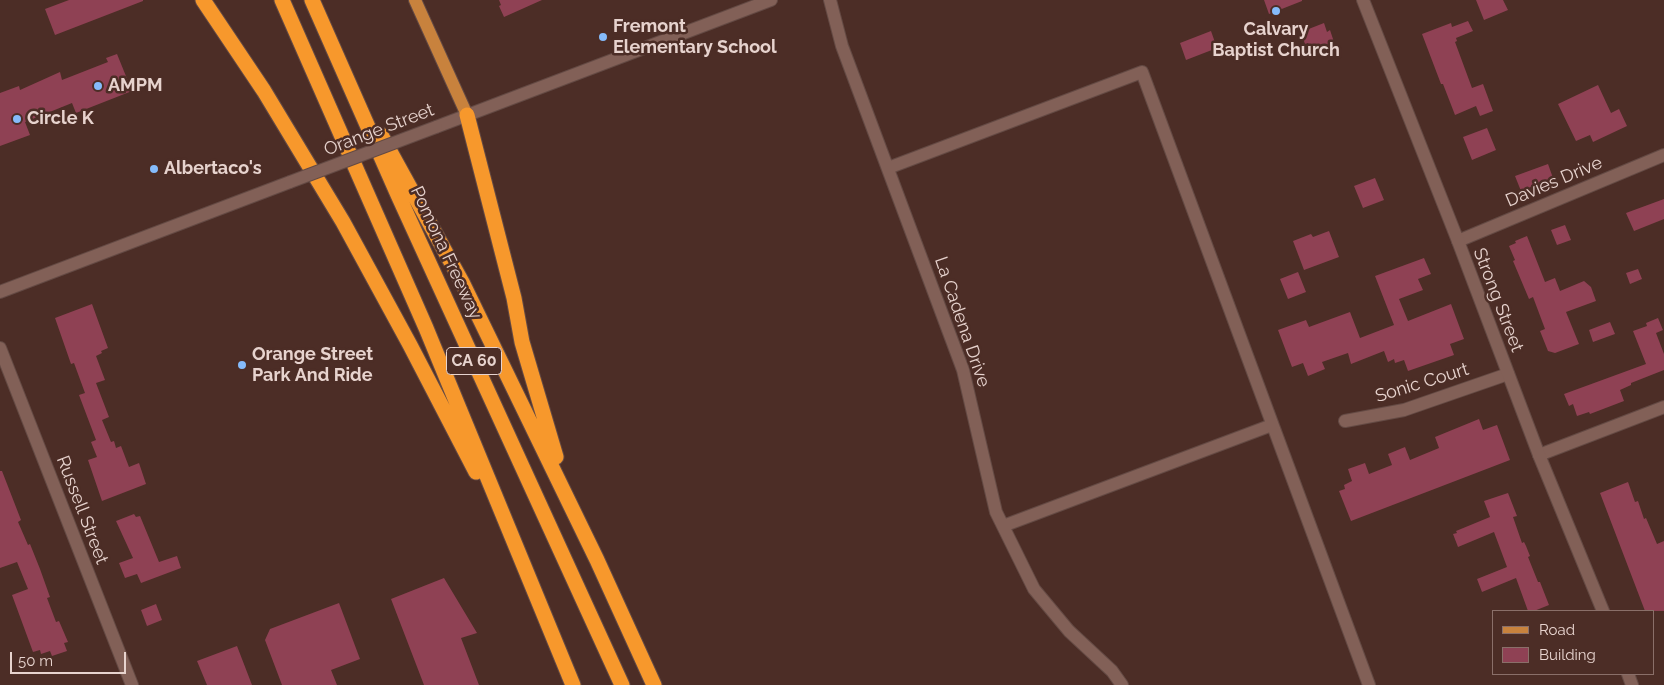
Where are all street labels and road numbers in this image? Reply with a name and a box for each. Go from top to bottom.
street label: Orange Street [321,99,437,161]
street label: Davies Drive [1503,152,1605,212]
street label: Pomona Freeway [406,183,486,323]
street label: Strong Street [1468,245,1528,355]
street label: La Cadena Drive [930,254,994,390]
road number: CA 60 [446,348,502,374]
street label: Sonic Court [1373,359,1471,407]
street label: Russell Street [51,453,113,567]

